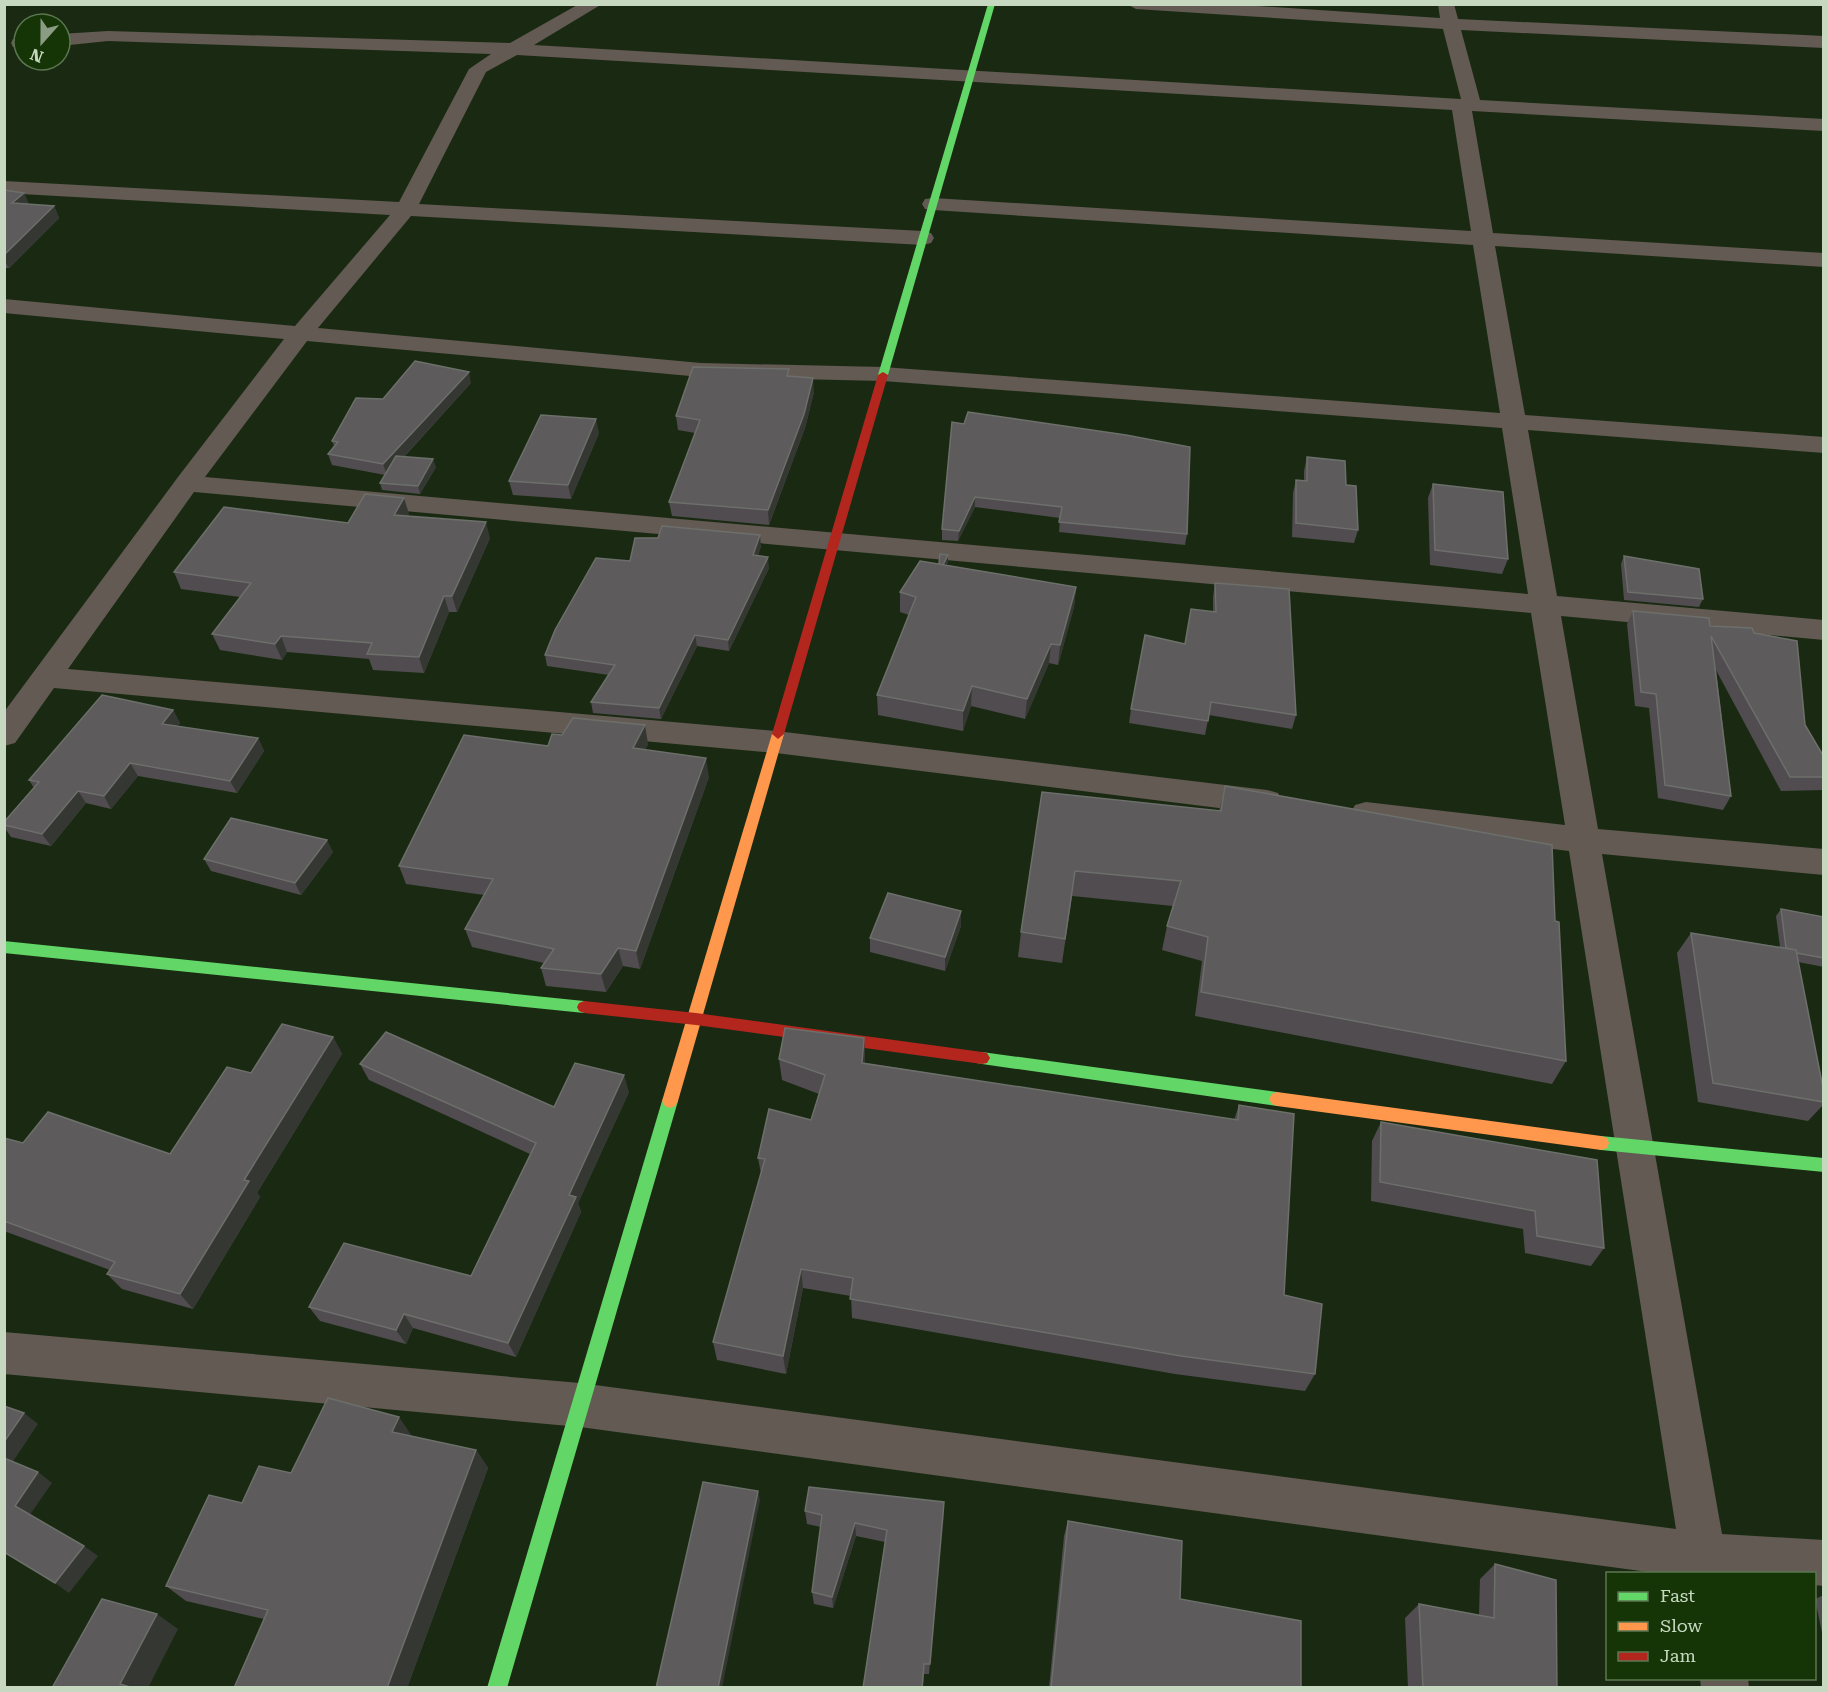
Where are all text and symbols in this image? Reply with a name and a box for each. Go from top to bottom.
north arrow [12,12,72,72]
text: N [28,44,46,67]
legend [1606,1572,1816,1680]
text: Fast [1660,1585,1695,1606]
text: Slow [1660,1615,1702,1636]
text: Jam [1660,1645,1696,1666]

